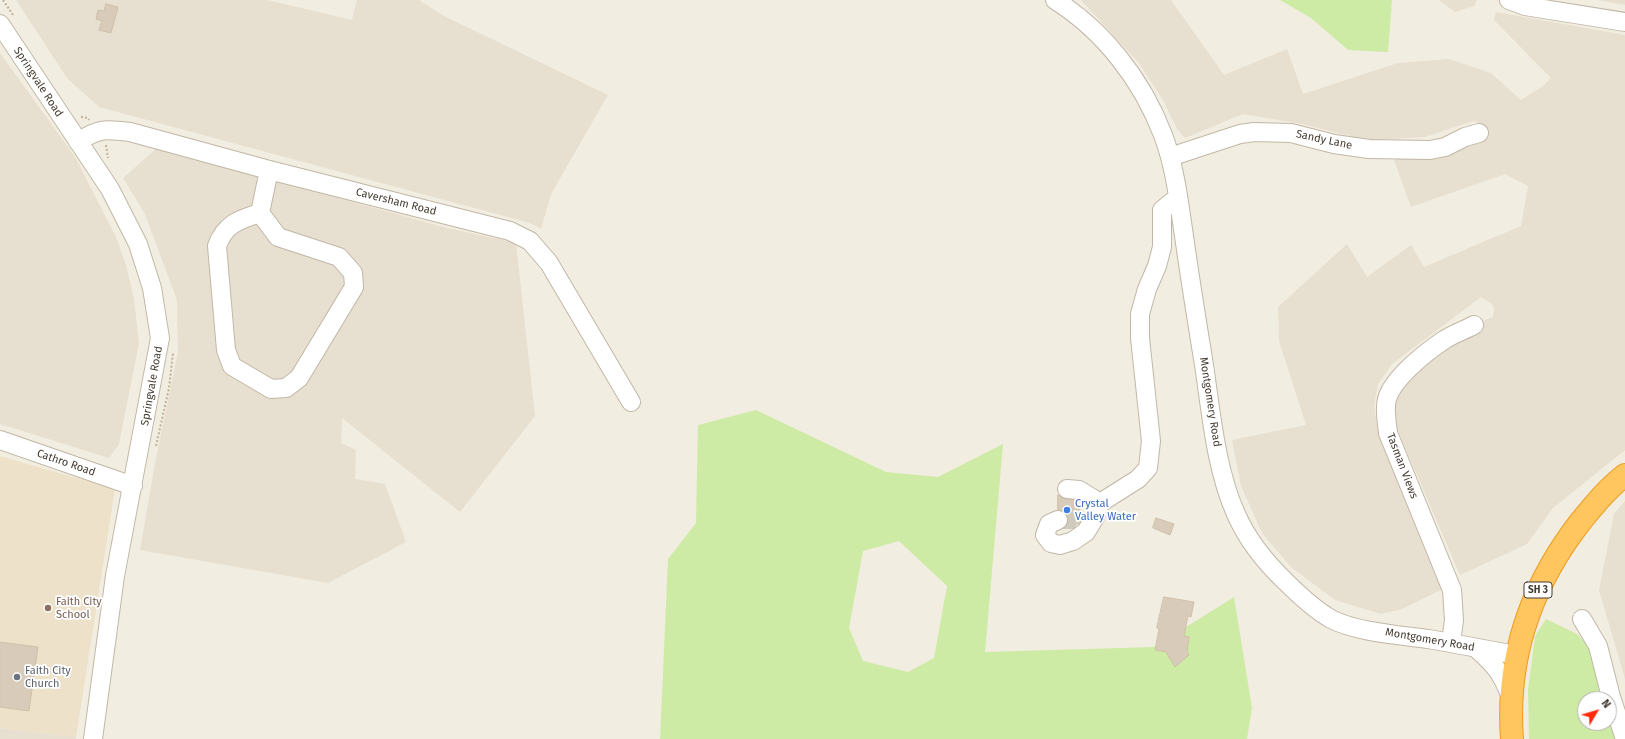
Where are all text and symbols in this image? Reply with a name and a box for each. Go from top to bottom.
street label: Springvale Road [11,45,65,119]
street label: Sandy Lane [1295,128,1353,152]
street label: Caversham Road [354,186,438,218]
street label: Springvale Road [139,345,165,427]
street label: Montgomery Road [1196,356,1224,448]
street label: Tasman Views [1383,431,1421,501]
street label: Cathro Road [35,447,97,479]
place label: Crystal Valley Water [1075,497,1136,523]
marker: Crystal Valley Water [1062,505,1072,515]
road number: SH 3 [1524,582,1552,598]
place label: Faith City School [56,595,102,621]
marker: Faith City School [43,603,53,613]
street label: Montgomery Road [1384,626,1476,654]
place label: Faith City Church [25,664,71,690]
marker: Faith City Church [12,672,22,682]
north arrow [1577,691,1617,731]
text: N [1599,697,1613,711]

